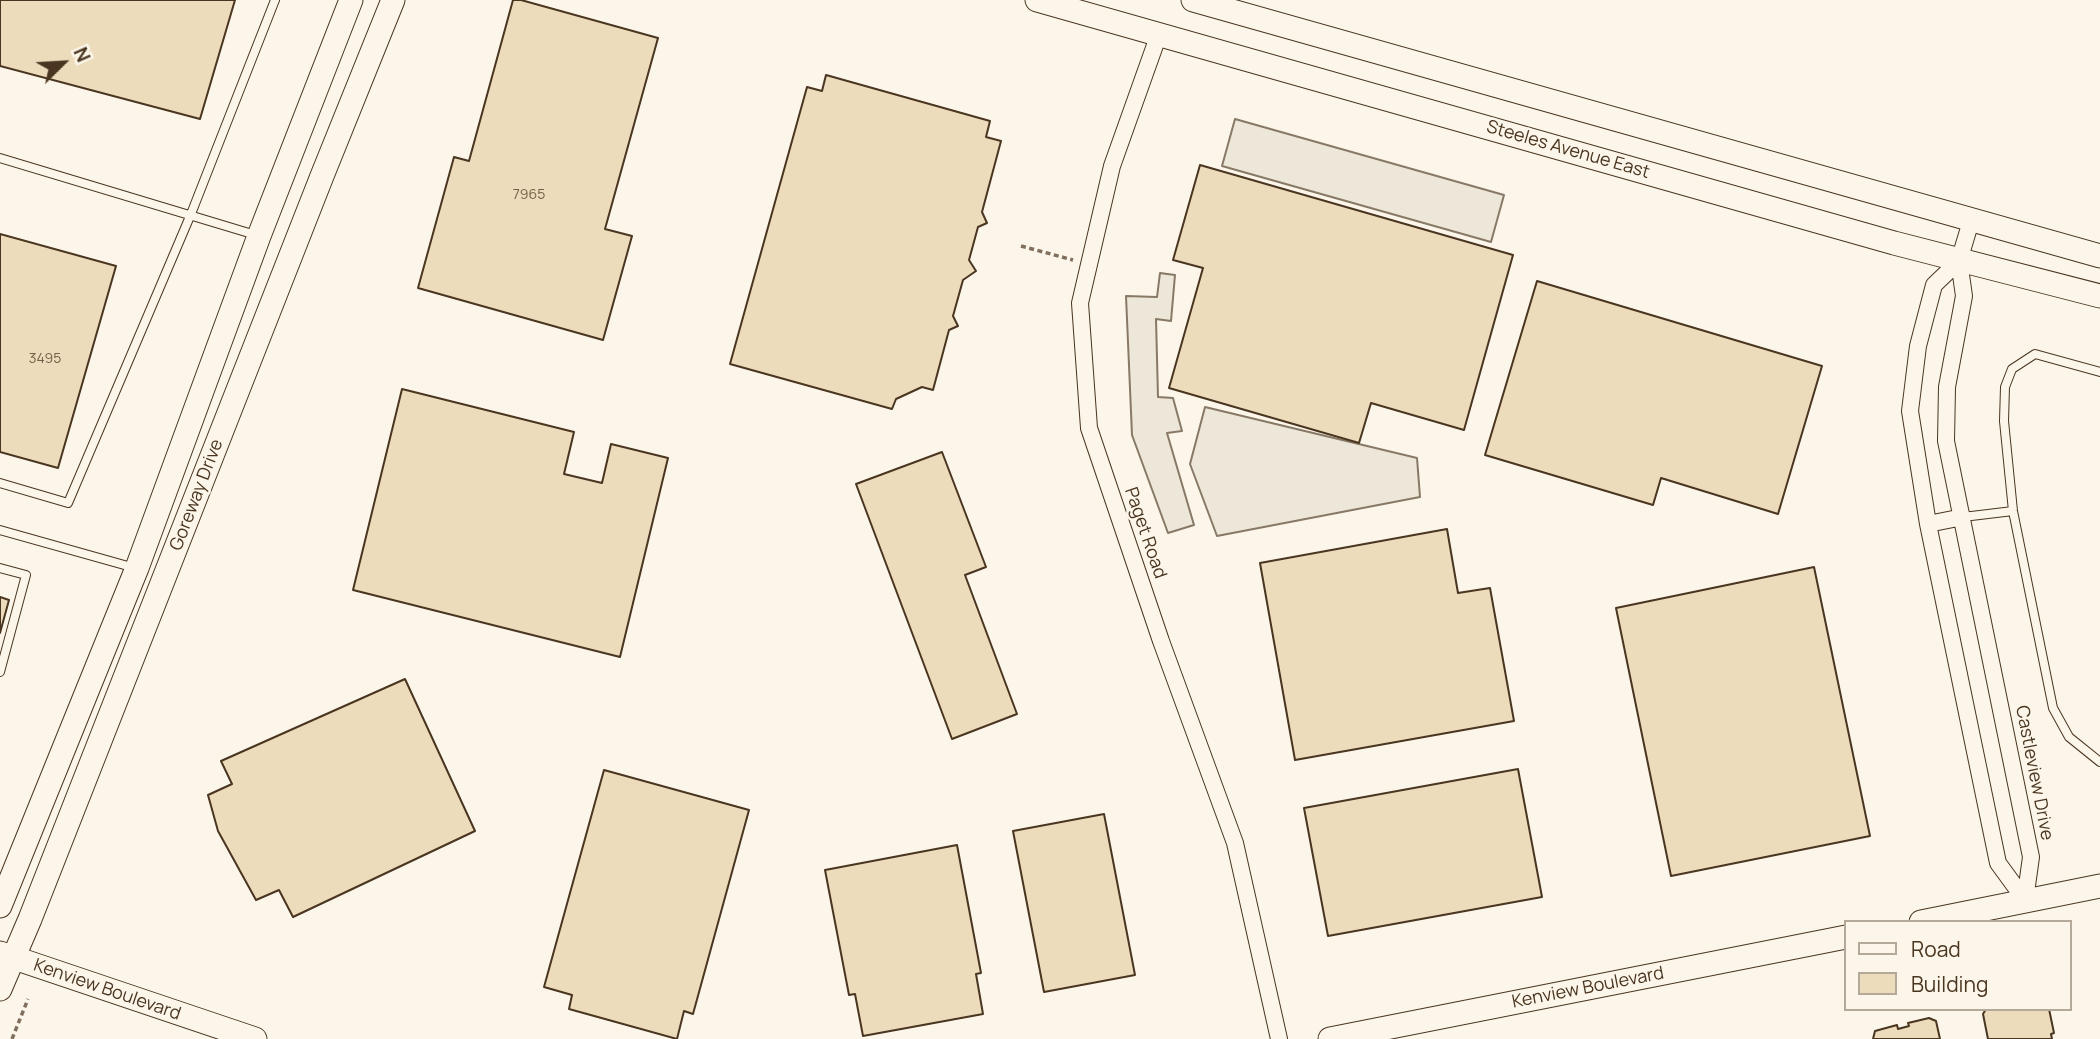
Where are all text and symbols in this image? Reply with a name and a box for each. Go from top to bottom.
north arrow [28,28,98,98]
text: N [68,43,97,66]
street label: Steeles Avenue East [1484,116,1652,184]
house number: 7965 [513,187,545,203]
house number: 3495 [29,351,61,367]
street label: Goreway Drive [166,436,228,554]
street label: Paget Road [1119,485,1171,581]
street label: Castleview Drive [2010,704,2058,842]
legend [1844,920,2072,1011]
text: Road [1911,935,1961,963]
street label: Kenview Boulevard [31,955,183,1025]
street label: Kenview Boulevard [1510,963,1666,1013]
text: Building [1911,970,1988,998]

